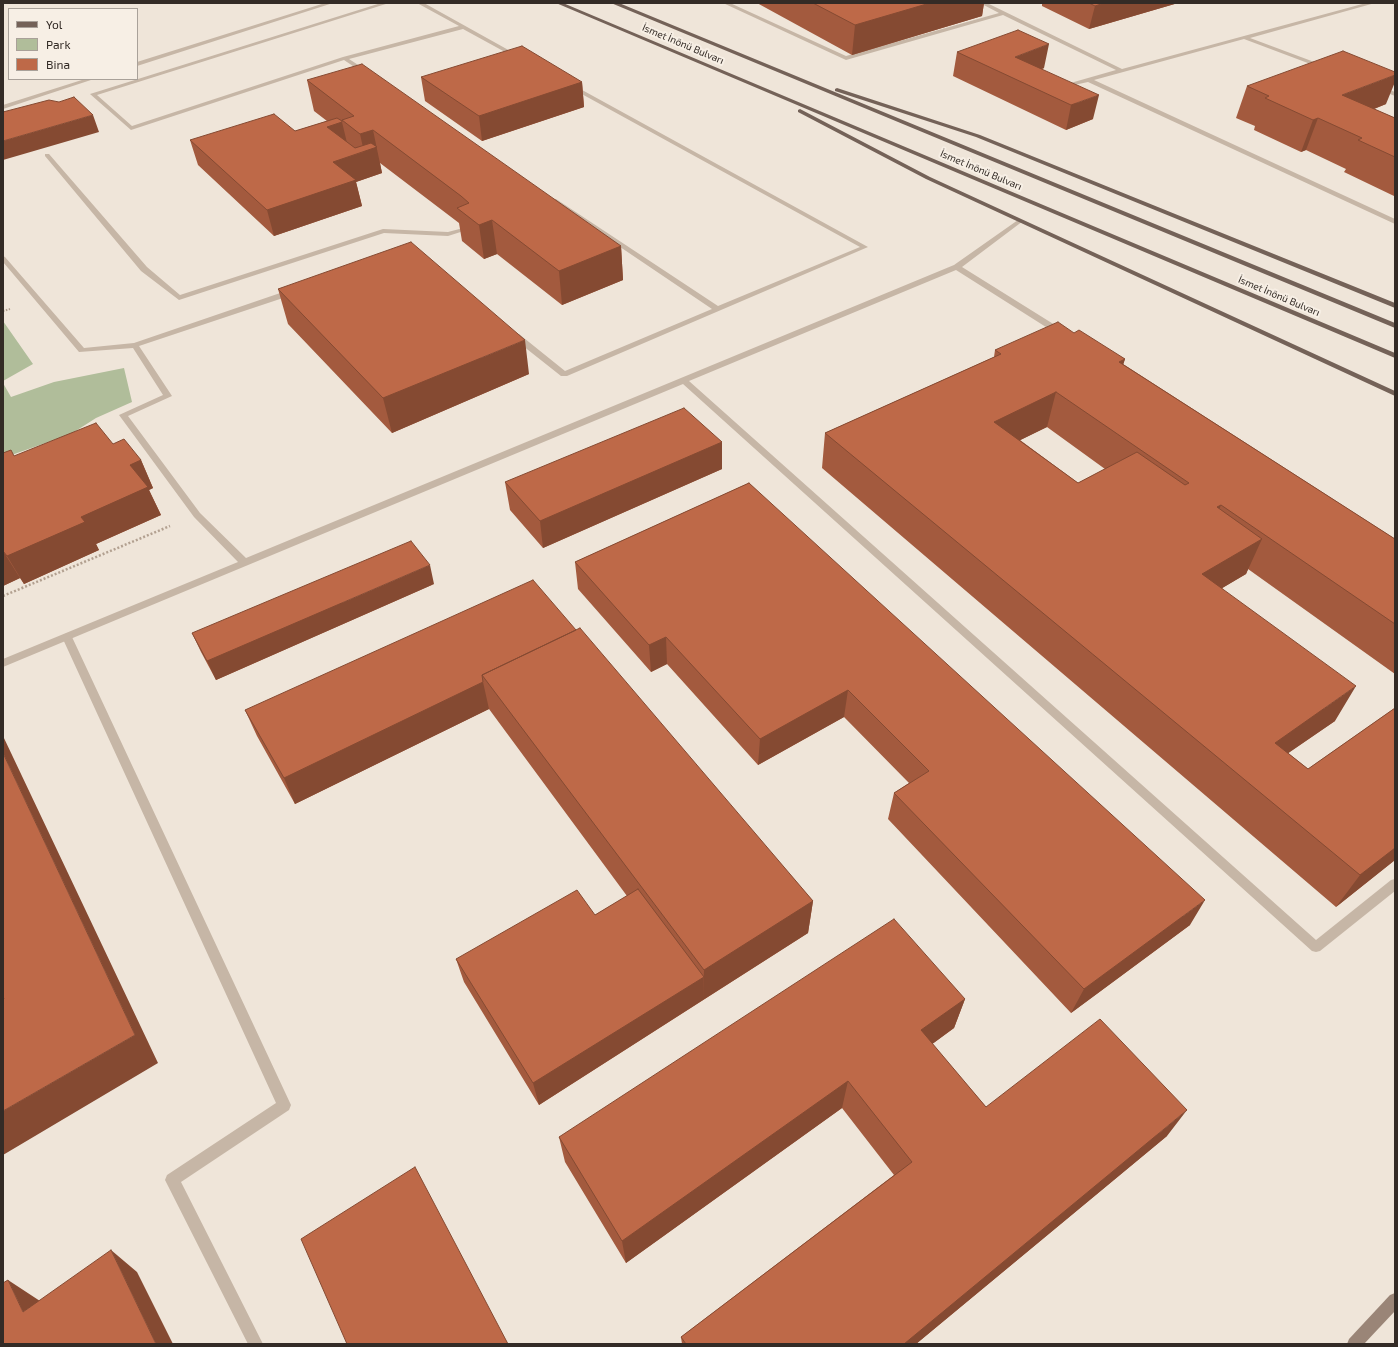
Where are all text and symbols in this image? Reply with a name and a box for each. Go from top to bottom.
legend [8,8,138,80]
text: Yol [46,17,62,31]
street label: İsmet İnönü Bulvarı [640,21,726,67]
text: Park [46,37,71,51]
text: Bina [46,57,70,71]
street label: İsmet İnönü Bulvarı [938,147,1024,193]
street label: İsmet İnönü Bulvarı [1236,273,1322,319]

